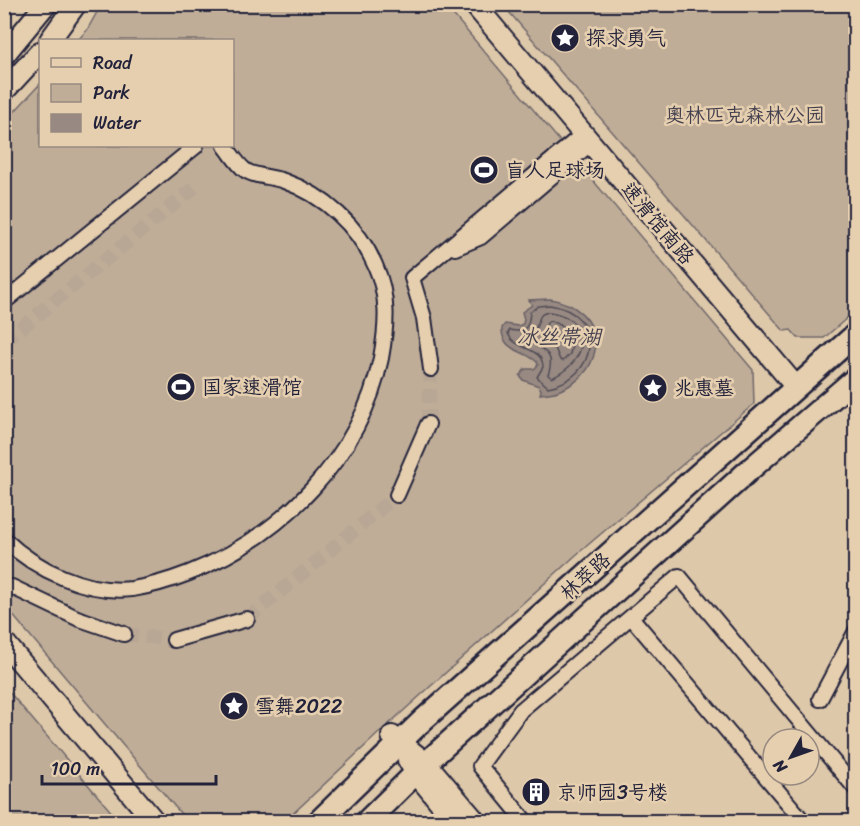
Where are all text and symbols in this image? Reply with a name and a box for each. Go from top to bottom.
place label: 探求勇气 [586,21,666,56]
place icon: 探求勇气 [549,22,581,54]
legend [39,39,234,147]
text: Road [93,47,133,79]
text: Park [93,77,130,109]
park label: 奥林匹克森林公园 [665,98,825,133]
text: Water [93,107,142,139]
place label: 盲人足球场 [505,153,605,188]
sports icon: 盲人足球场 [468,154,500,186]
street label: 速滑馆南路 [612,174,704,274]
water label: 冰丝带湖 [517,318,603,356]
place label: 国家速滑馆 [202,370,302,405]
sports icon: 国家速滑馆 [165,371,197,403]
place label: 兆惠墓 [674,371,734,406]
place icon: 兆惠墓 [637,372,669,404]
street label: 林萃路 [551,543,620,609]
place label: 雪舞2022 [255,689,343,724]
place icon: 雪舞2022 [218,690,250,722]
north arrow [761,727,821,787]
scale bar [42,748,216,786]
text: N [765,752,795,781]
text: 100 m [51,753,100,785]
place label: 京师园3号楼 [557,775,668,810]
building icon: 京师园3号楼 [520,776,552,808]

